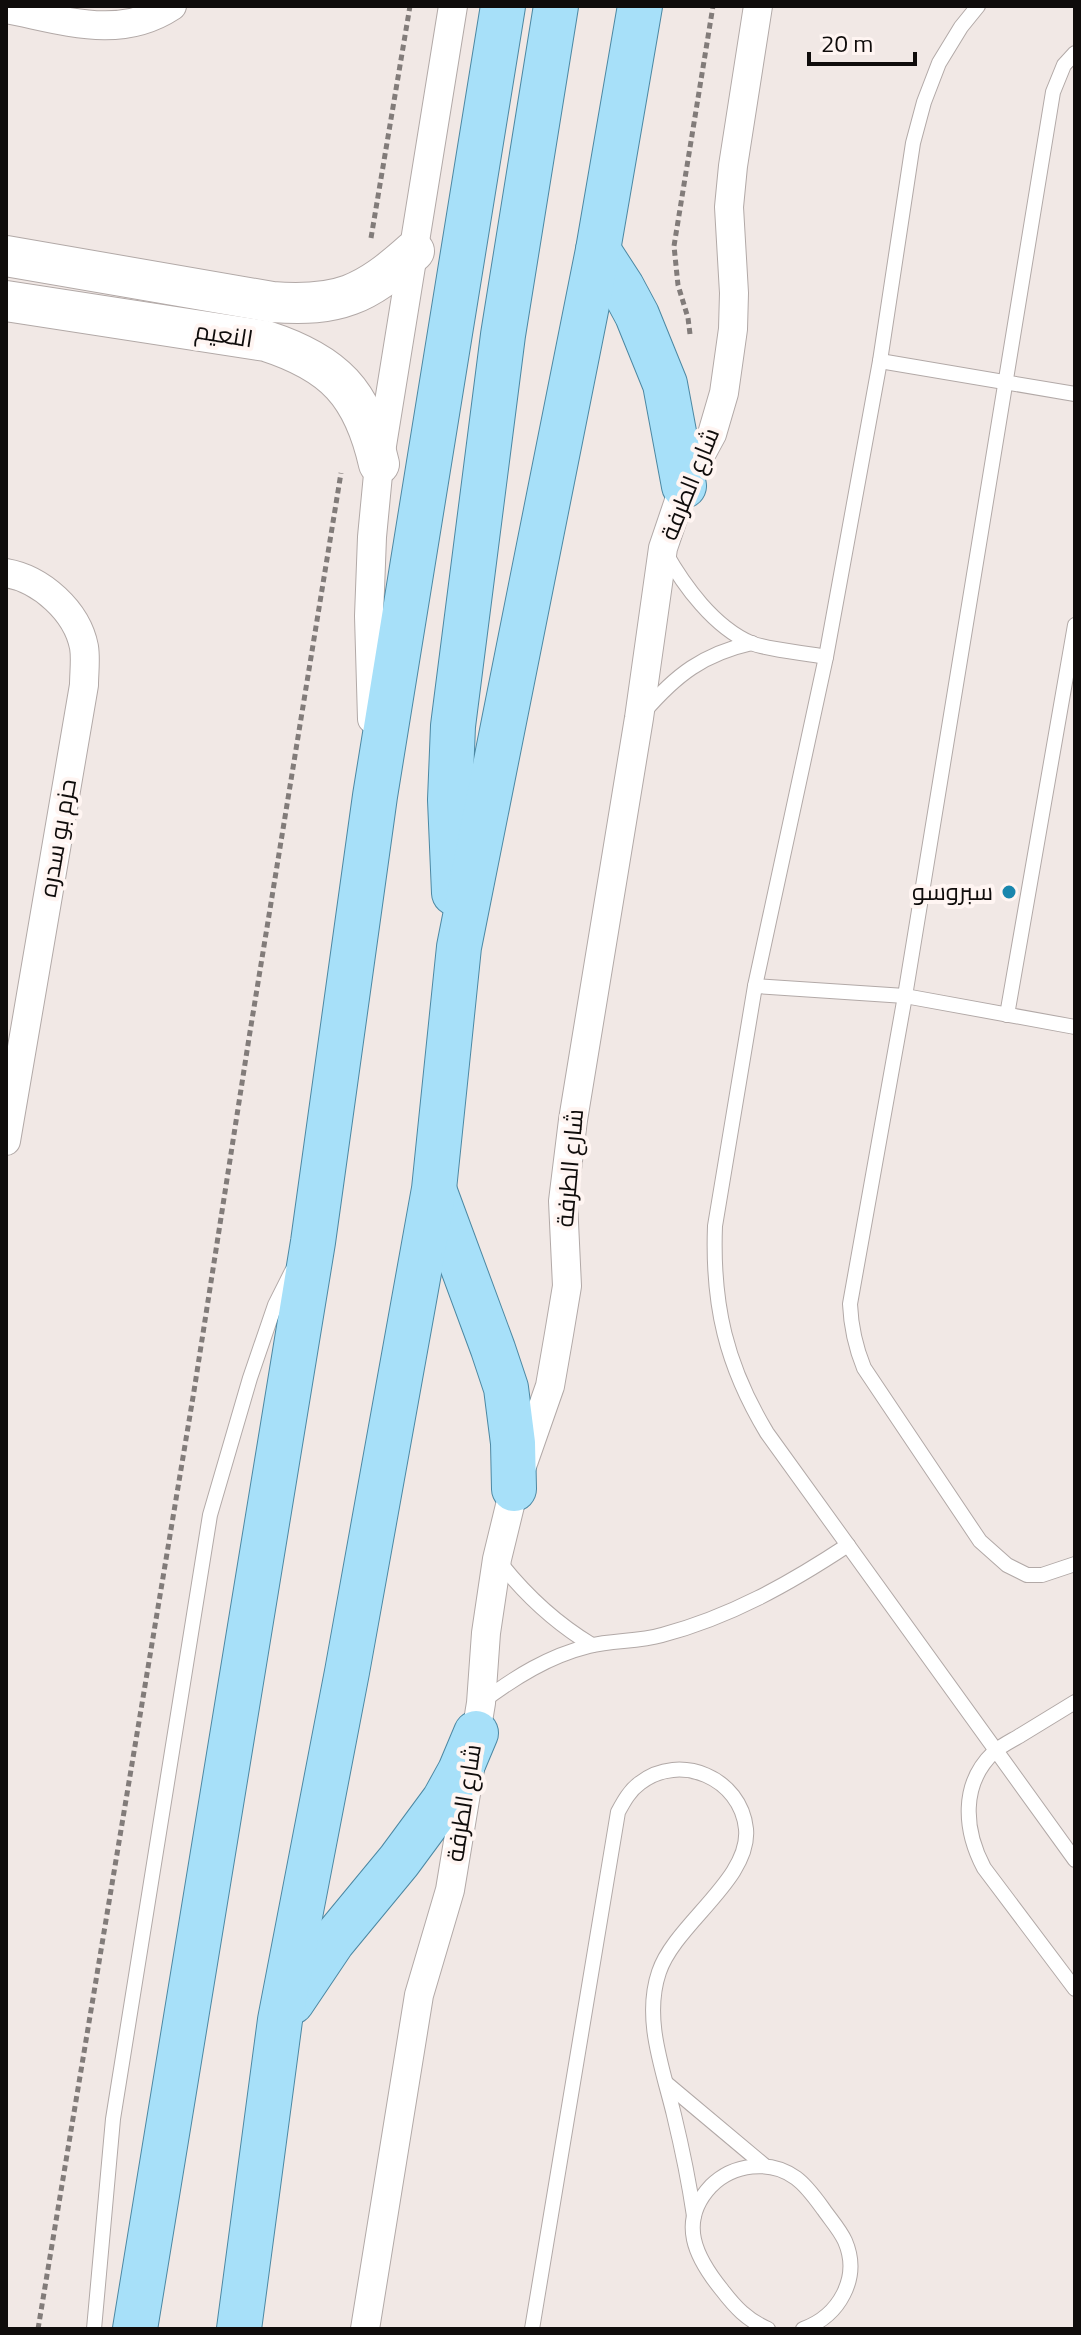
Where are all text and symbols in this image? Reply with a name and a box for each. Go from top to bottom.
scale bar [809,16,915,66]
text: 20 m [821,25,873,61]
street label: النعيم [193,312,256,356]
street label: شارع الطرفة [650,422,728,545]
street label: حزم بو سدره [29,776,85,900]
place label: سبروسو [912,873,993,909]
marker: سبروسو [1000,883,1018,901]
street label: شارع الطرفة [546,1107,592,1228]
street label: شارع الطرفة [436,1742,490,1864]

